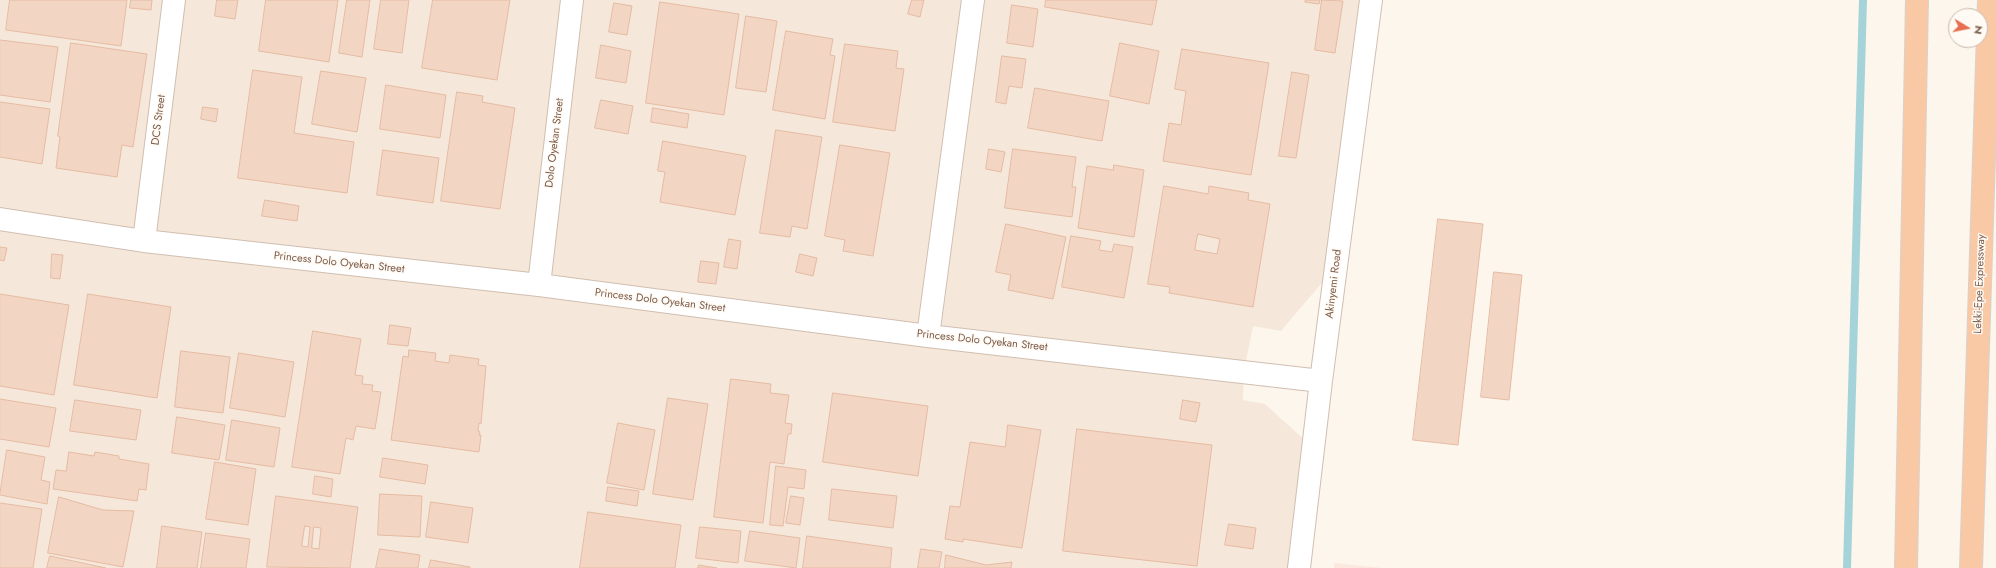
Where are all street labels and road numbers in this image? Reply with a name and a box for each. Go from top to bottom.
street label: DCS Street [149,94,169,146]
street label: Dolo Oyekan Street [543,98,567,188]
street label: Lekki-Epe Expressway [1972,234,1988,334]
street label: Akinyemi Road [1323,249,1345,319]
street label: Princess Dolo Oyekan Street [273,250,405,276]
street label: Princess Dolo Oyekan Street [594,286,726,316]
street label: Princess Dolo Oyekan Street [916,328,1048,354]

